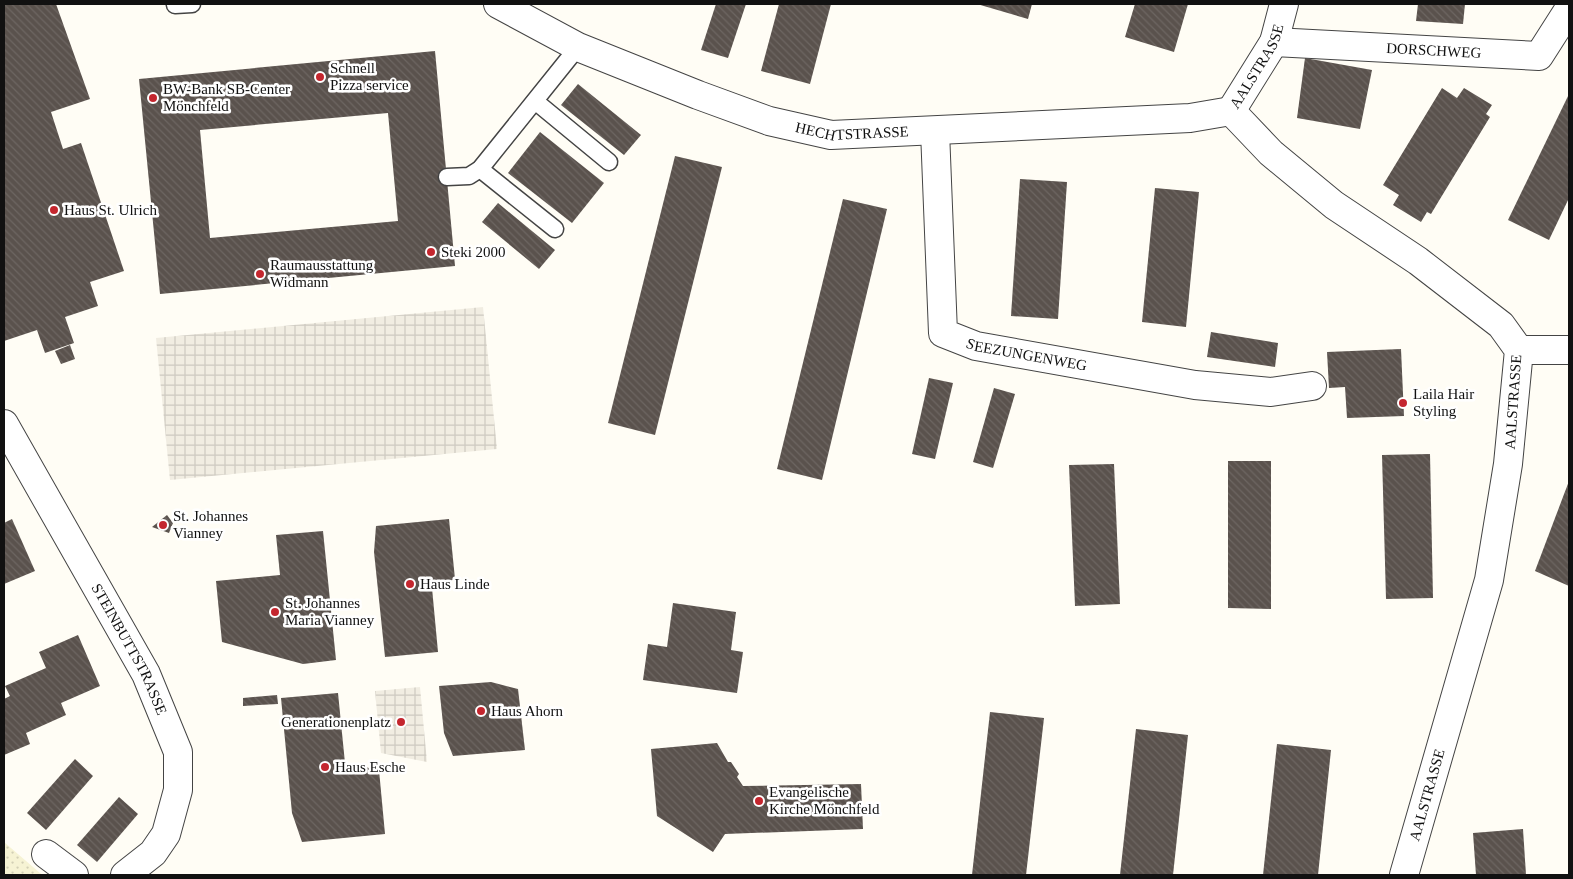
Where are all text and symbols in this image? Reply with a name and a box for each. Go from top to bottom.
street label: AALSTRASSE [1227,22,1286,111]
street label: DORSCHWEG [1386,40,1482,61]
place label: Schnell Pizza service [330,60,409,93]
marker: Schnell Pizza service [314,71,326,83]
place label: BW-Bank SB-Center Mönchfeld [163,81,290,114]
marker: BW-Bank SB-Center Mönchfeld [147,92,159,104]
street label: HECHTSTRASSE [794,119,909,144]
place label: Haus St. Ulrich [64,202,157,218]
marker: Haus St. Ulrich [48,204,60,216]
place label: Steki 2000 [441,244,506,260]
marker: Steki 2000 [425,246,437,258]
place label: Raumausstattung Widmann [270,257,374,290]
marker: Raumausstattung Widmann [254,268,266,280]
street label: SEEZUNGENWEG [964,335,1088,374]
street label: AALSTRASSE [1502,354,1524,450]
place label: Laila Hair Styling [1413,386,1474,419]
marker: Laila Hair Styling [1397,397,1409,409]
place label: St. Johannes Vianney [173,508,248,541]
marker: St. Johannes Vianney [157,519,169,531]
place label: Haus Linde [420,576,490,592]
marker: Haus Linde [404,578,416,590]
street label: STEINBUTTSTRASSE [88,581,170,717]
place label: St. Johannes Maria Vianney [285,595,375,628]
marker: St. Johannes Maria Vianney [269,606,281,618]
place label: Haus Ahorn [491,703,564,719]
marker: Haus Ahorn [475,705,487,717]
place label: Generationenplatz [281,714,391,730]
marker: Generationenplatz [395,716,407,728]
street label: AALSTRASSE [1406,747,1448,843]
place label: Haus Esche [335,759,406,775]
marker: Haus Esche [319,761,331,773]
place label: Evangelische Kirche Mönchfeld [769,784,880,817]
marker: Evangelische Kirche Mönchfeld [753,795,765,807]

